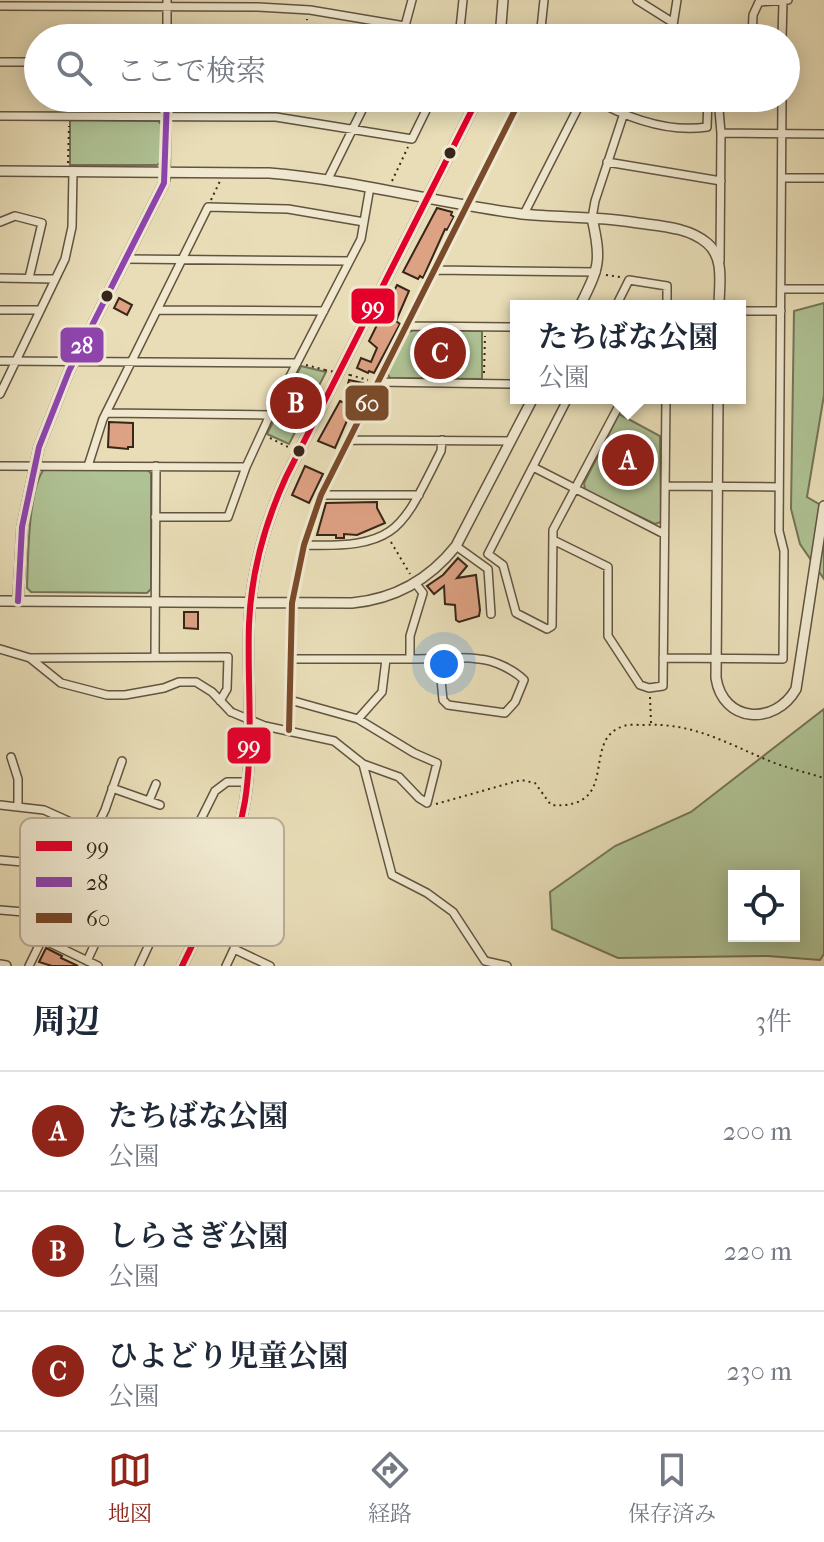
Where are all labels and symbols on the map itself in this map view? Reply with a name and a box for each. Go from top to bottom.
unlabelled marker [442,145,458,161]
line badge: 99 [350,287,396,325]
unlabelled marker [99,288,115,304]
text: 99 [360,294,385,320]
pin: C [414,323,466,383]
line badge: 28 [59,326,105,364]
text: 28 [71,333,93,359]
pin: B [270,373,322,433]
line badge: 60 [344,384,390,422]
text: 60 [355,391,379,417]
pin: A [602,430,654,490]
unlabelled marker [291,443,307,459]
your location [424,644,464,684]
line badge: 99 [226,726,272,765]
text: 99 [236,733,261,759]
legend [20,818,284,946]
text: 99 [86,834,109,860]
text: 28 [86,870,108,896]
text: 60 [86,906,110,932]

